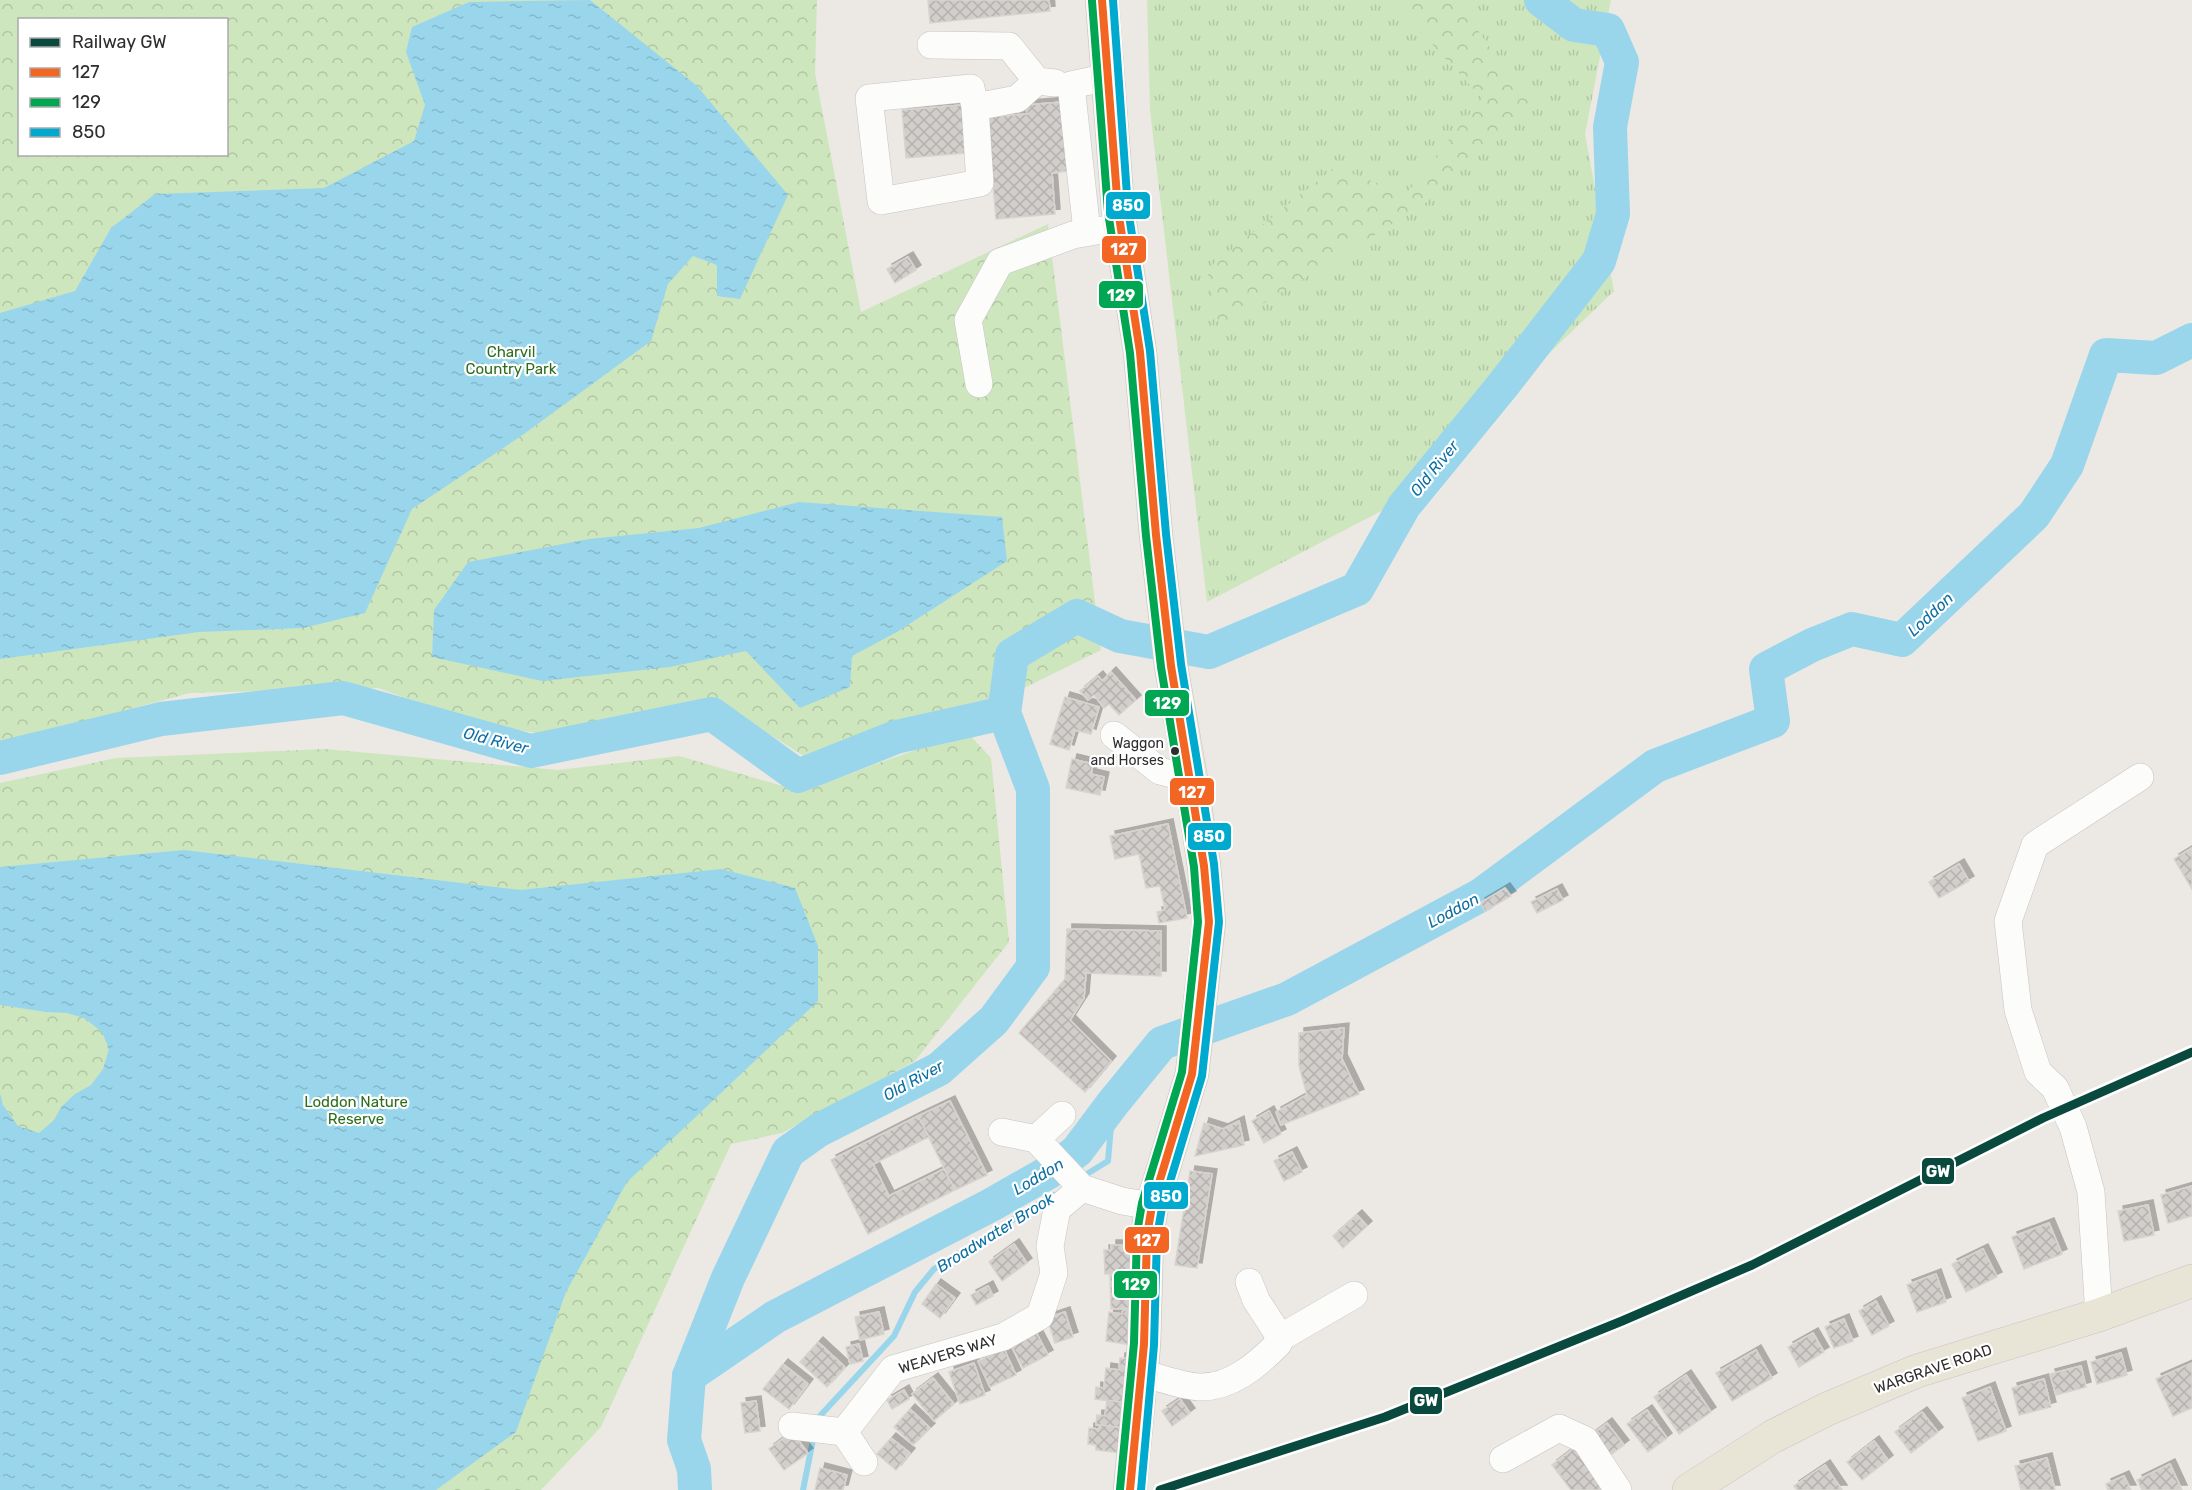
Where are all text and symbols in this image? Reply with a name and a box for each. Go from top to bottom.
legend [18,18,228,156]
text: Railway GW [72,31,167,53]
text: 127 [72,61,100,83]
text: 129 [72,91,101,113]
text: 850 [72,121,106,143]
line badge: 850 [1105,191,1151,220]
text: 850 [1112,196,1144,215]
line badge: 127 [1101,235,1147,264]
text: 127 [1110,240,1138,259]
line badge: 129 [1098,280,1144,309]
text: 129 [1107,286,1135,305]
park label: Charvil Country Park [466,343,557,378]
water label: Old River [1406,436,1463,500]
water label: Loddon [1904,588,1957,640]
line badge: 129 [1144,689,1190,717]
text: 129 [1153,694,1181,713]
water label: Old River [461,723,531,758]
place label: Waggon and Horses [1091,735,1164,769]
marker: Waggon and Horses [1169,745,1181,757]
line badge: 127 [1169,777,1215,806]
text: 127 [1178,783,1206,802]
line badge: 850 [1187,822,1232,851]
text: 850 [1193,827,1225,846]
water label: Loddon [1424,889,1482,932]
water label: Old River [880,1056,948,1105]
park label: Loddon Nature Reserve [304,1093,408,1128]
water label: Loddon [1010,1154,1067,1199]
line badge: GW [1921,1157,1955,1185]
text: GW [1926,1162,1950,1181]
line badge: 850 [1143,1181,1189,1210]
text: 850 [1150,1187,1182,1206]
water label: Broadwater Brook [933,1188,1058,1276]
line badge: 127 [1124,1226,1170,1254]
text: 127 [1133,1231,1161,1250]
line badge: 129 [1113,1270,1158,1299]
text: 129 [1122,1275,1150,1294]
street label: WEAVERS WAY [896,1330,1000,1378]
street label: WARGRAVE ROAD [1872,1340,1994,1398]
line badge: GW [1409,1386,1443,1415]
text: GW [1414,1391,1438,1410]

